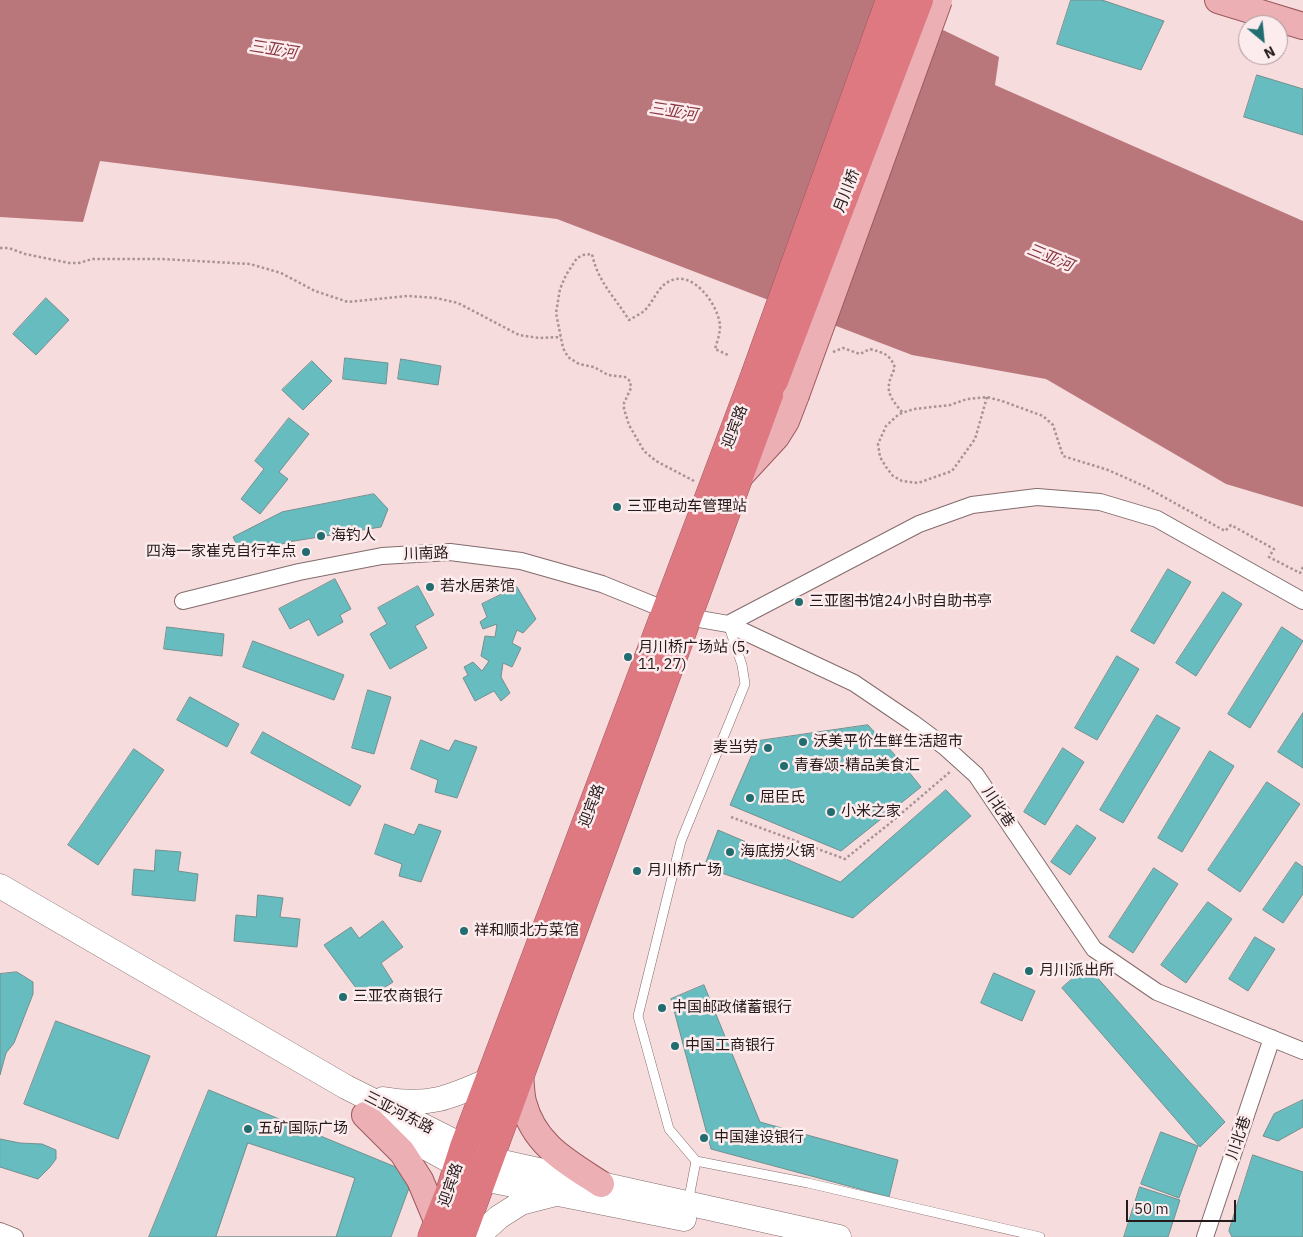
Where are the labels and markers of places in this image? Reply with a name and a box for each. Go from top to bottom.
place label: 三亚电动车管理站 [627,498,747,516]
marker: 三亚电动车管理站 [611,501,623,513]
place label: 海钓人 [331,527,376,545]
marker: 海钓人 [315,530,327,542]
place label: 四海一家崔克自行车点 [146,543,296,561]
marker: 四海一家崔克自行车点 [300,546,312,558]
place label: 若水居茶馆 [440,578,515,596]
marker: 若水居茶馆 [424,581,436,593]
place label: 三亚图书馆24小时自助书亭 [809,593,992,611]
marker: 三亚图书馆24小时自助书亭 [793,596,805,608]
place label: 月川桥广场站 (5, 11, 27) [638,639,750,674]
marker: 月川桥广场站 (5, 11, 27) [622,651,634,663]
place label: 沃美平价生鲜生活超市 [813,733,963,751]
marker: 沃美平价生鲜生活超市 [797,736,809,748]
place label: 麦当劳 [713,739,758,757]
marker: 麦当劳 [762,742,774,754]
place label: 青春颂-精品美食汇 [794,757,920,775]
marker: 青春颂-精品美食汇 [778,760,790,772]
place label: 屈臣氏 [760,789,805,807]
marker: 屈臣氏 [744,792,756,804]
place label: 小米之家 [841,803,901,821]
marker: 小米之家 [825,806,837,818]
place label: 海底捞火锅 [740,843,815,861]
marker: 海底捞火锅 [724,846,736,858]
place label: 月川桥广场 [647,862,722,880]
marker: 月川桥广场 [631,865,643,877]
place label: 祥和顺北方菜馆 [474,922,579,940]
marker: 祥和顺北方菜馆 [458,925,470,937]
place label: 月川派出所 [1039,962,1114,980]
marker: 月川派出所 [1023,965,1035,977]
place label: 三亚农商银行 [353,988,443,1006]
marker: 三亚农商银行 [337,991,349,1003]
place label: 中国邮政储蓄银行 [672,999,792,1017]
marker: 中国邮政储蓄银行 [656,1002,668,1014]
place label: 中国工商银行 [685,1037,775,1055]
marker: 中国工商银行 [669,1040,681,1052]
place label: 五矿国际广场 [258,1120,348,1138]
marker: 五矿国际广场 [242,1123,254,1135]
place label: 中国建设银行 [714,1129,804,1147]
marker: 中国建设银行 [698,1132,710,1144]

